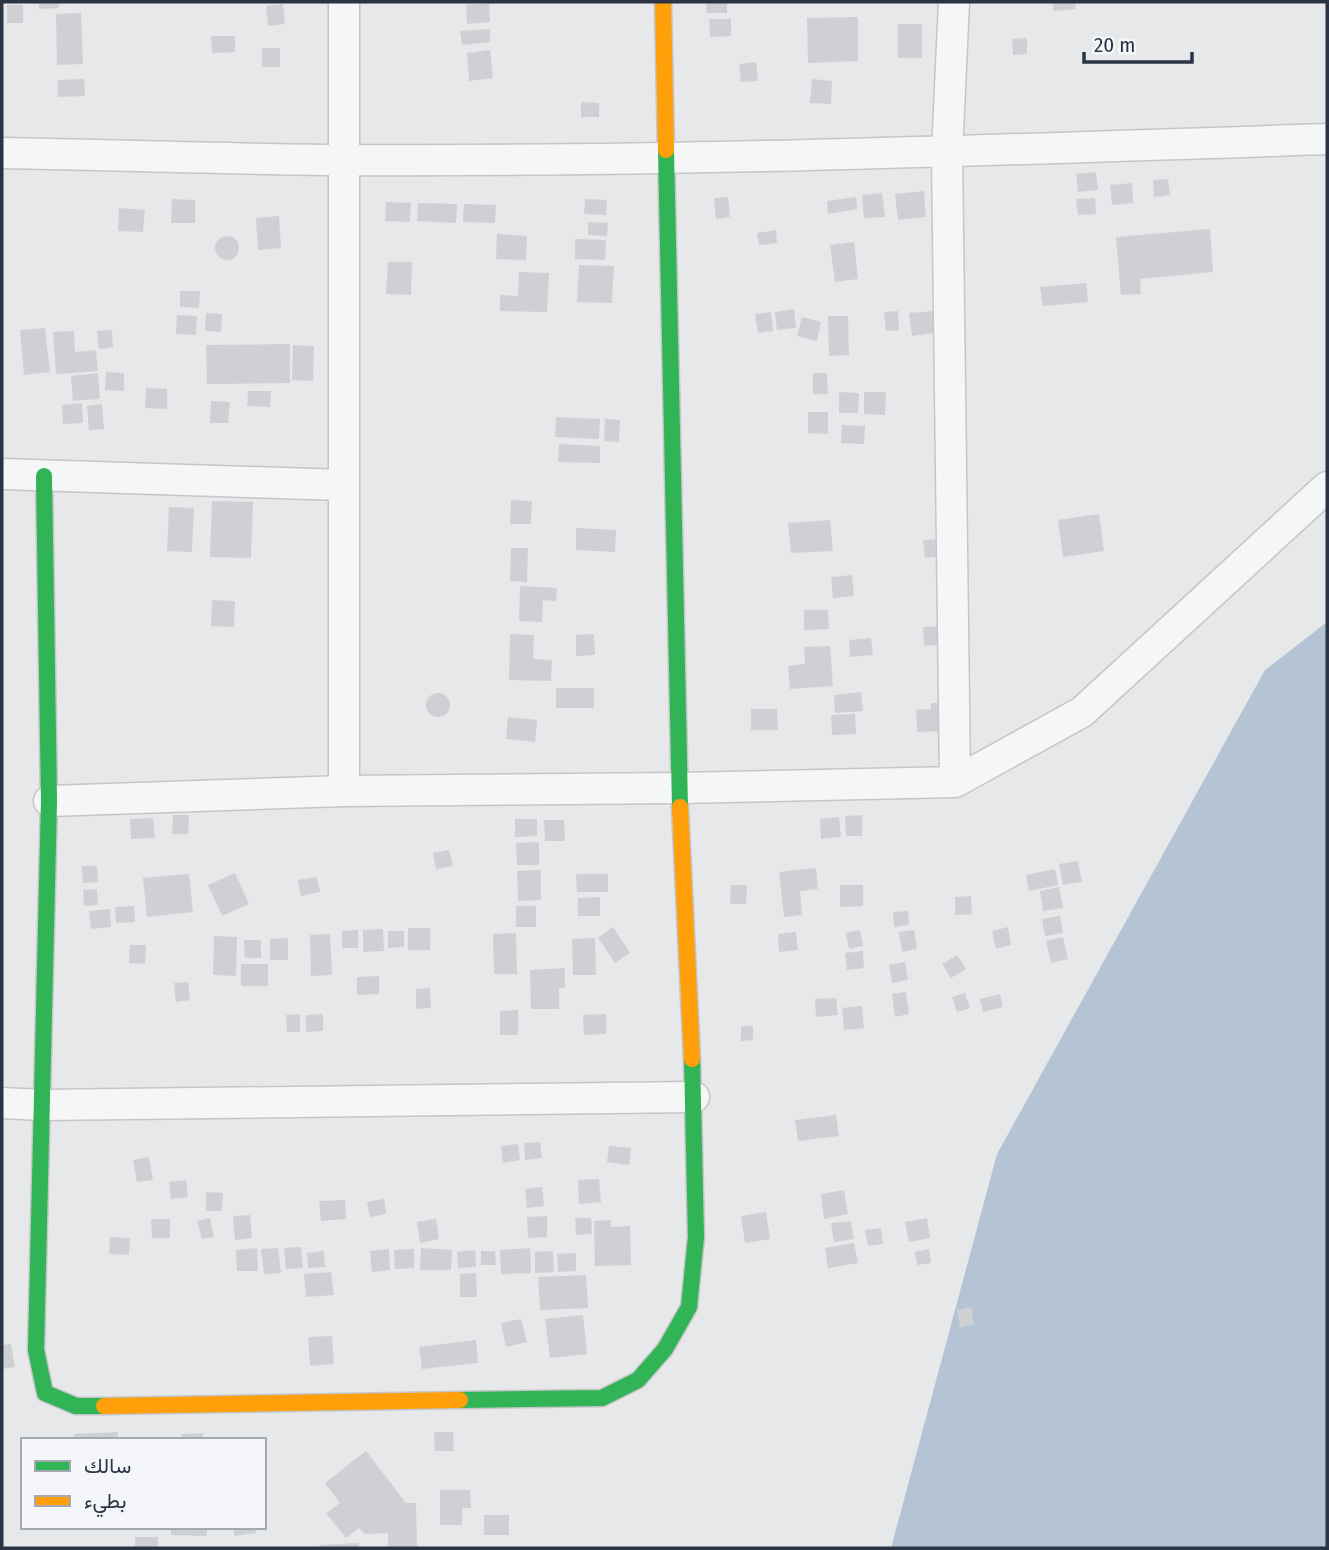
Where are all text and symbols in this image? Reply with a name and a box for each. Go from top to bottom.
scale bar [1084,21,1192,65]
text: 20 m [1094,32,1135,58]
legend [21,1438,266,1529]
text: سالك [84,1453,131,1479]
text: بطيء [84,1488,127,1518]

